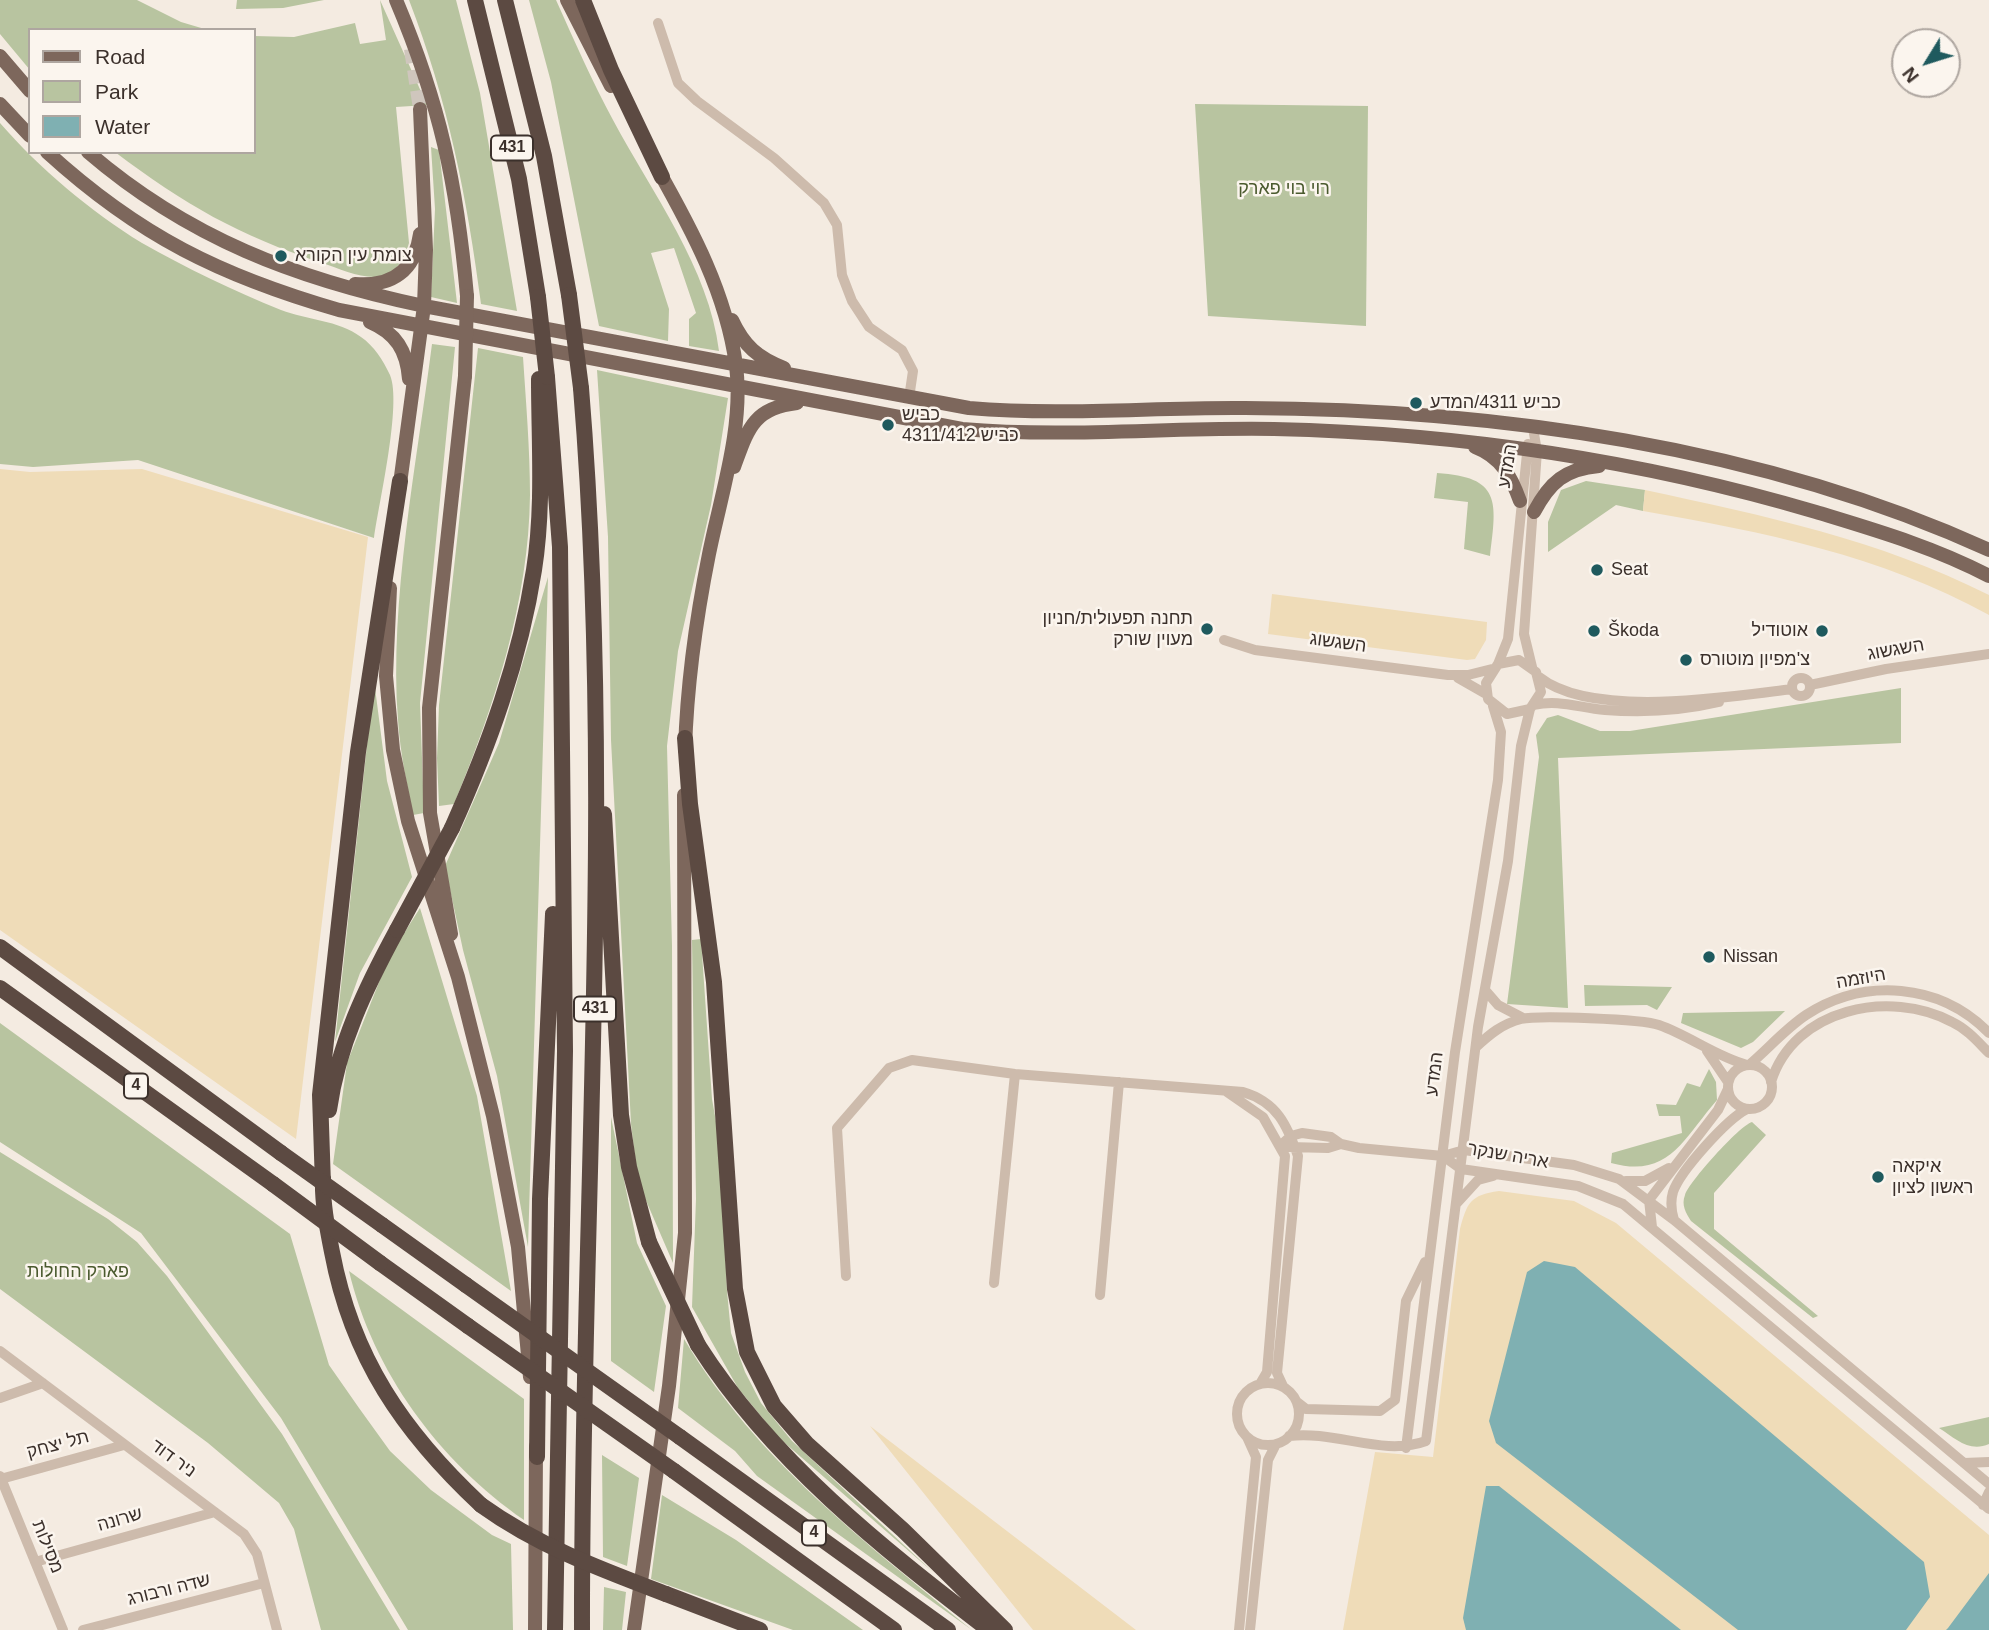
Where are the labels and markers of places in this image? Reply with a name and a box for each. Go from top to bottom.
place label: צומת עין הקורא [295,245,412,267]
marker: צומת עין הקורא [273,248,289,264]
place label: כביש 4311/המדע [1430,392,1561,414]
marker: כביש 4311/המדע [1408,395,1424,411]
place label: כביש 4311/כביש 412 [902,404,1019,446]
marker: כביש 4311/כביש 412 [880,417,896,433]
place label: Seat [1611,559,1648,581]
marker: Seat [1589,562,1605,578]
place label: תחנה תפעולית/חניון מעוין שורק [1043,608,1193,650]
place label: Škoda [1608,620,1659,642]
place label: אוטודיל [1751,620,1808,642]
marker: תחנה תפעולית/חניון מעוין שורק [1199,621,1215,637]
marker: Škoda [1586,623,1602,639]
marker: אוטודיל [1814,623,1830,639]
place label: צ'מפיון מוטורס [1700,649,1810,671]
marker: צ'מפיון מוטורס [1678,652,1694,668]
place label: Nissan [1723,946,1778,968]
marker: Nissan [1701,949,1717,965]
place label: איקאה ראשון לציון [1892,1156,1973,1198]
marker: איקאה ראשון לציון [1870,1169,1886,1185]

